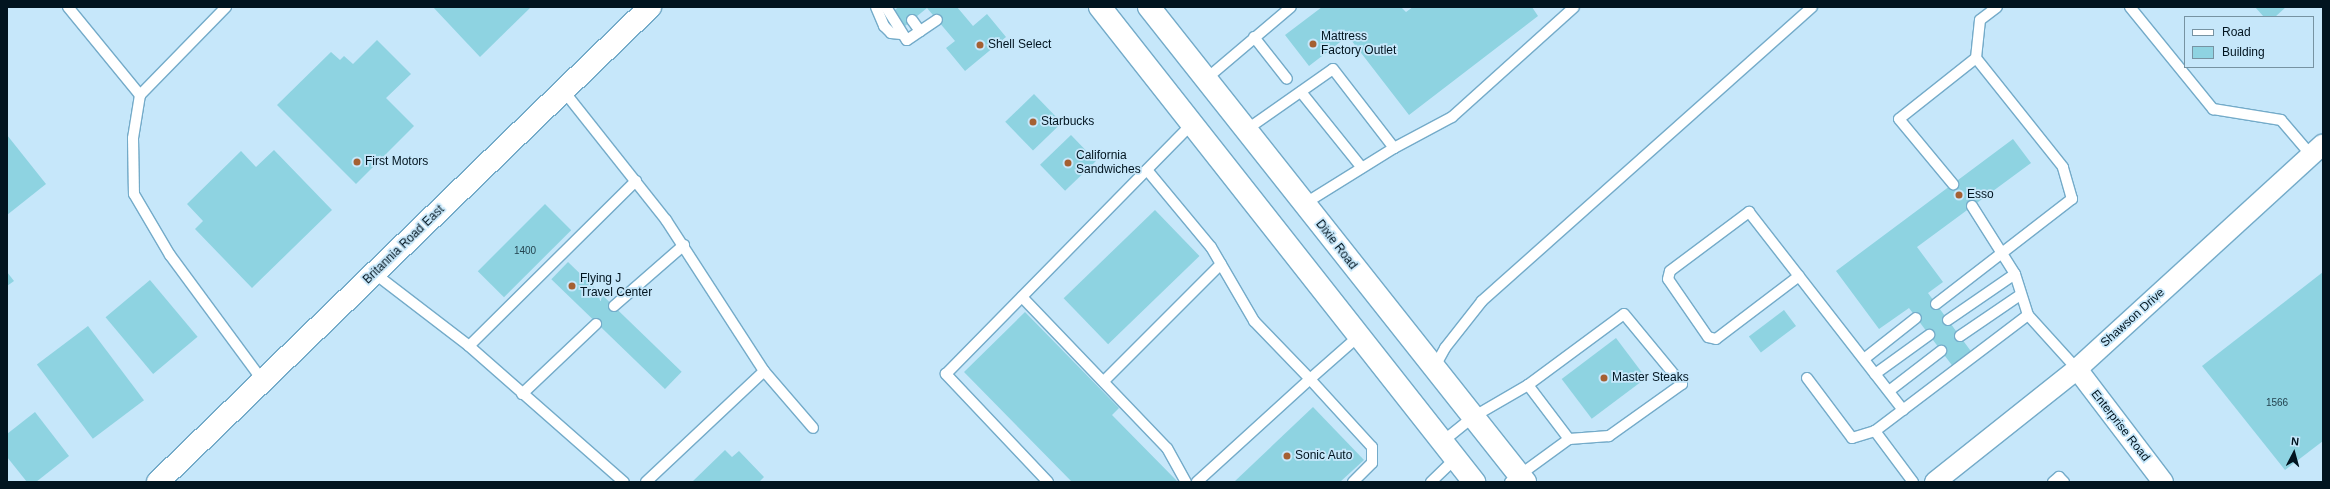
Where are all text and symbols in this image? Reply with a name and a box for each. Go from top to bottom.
legend [2184,16,2314,68]
text: Road [2222,25,2251,39]
place label: Mattress Factory Outlet [1321,30,1396,58]
place label: Shell Select [988,38,1051,52]
marker: Mattress Factory Outlet [1308,39,1318,49]
marker: Shell Select [975,40,985,50]
text: Building [2222,45,2265,59]
place label: Starbucks [1041,115,1094,129]
marker: Starbucks [1028,117,1038,127]
place label: California Sandwiches [1076,149,1141,177]
place label: First Motors [365,155,428,169]
marker: First Motors [352,157,362,167]
marker: California Sandwiches [1063,158,1073,168]
place label: Esso [1967,188,1994,202]
marker: Esso [1954,190,1964,200]
street label: Britannia Road East [361,203,447,287]
street label: Dixie Road [1312,217,1360,273]
house number: 1400 [514,245,536,257]
place label: Flying J Travel Center [580,272,652,300]
marker: Flying J Travel Center [567,281,577,291]
street label: Shawson Drive [2098,286,2168,350]
place label: Master Steaks [1612,371,1689,385]
marker: Master Steaks [1599,373,1609,383]
street label: Enterprise Road [2088,387,2152,465]
house number: 1566 [2266,397,2288,409]
north arrow [2274,433,2314,473]
text: N [2291,435,2300,447]
place label: Sonic Auto [1295,449,1353,463]
marker: Sonic Auto [1282,451,1292,461]

